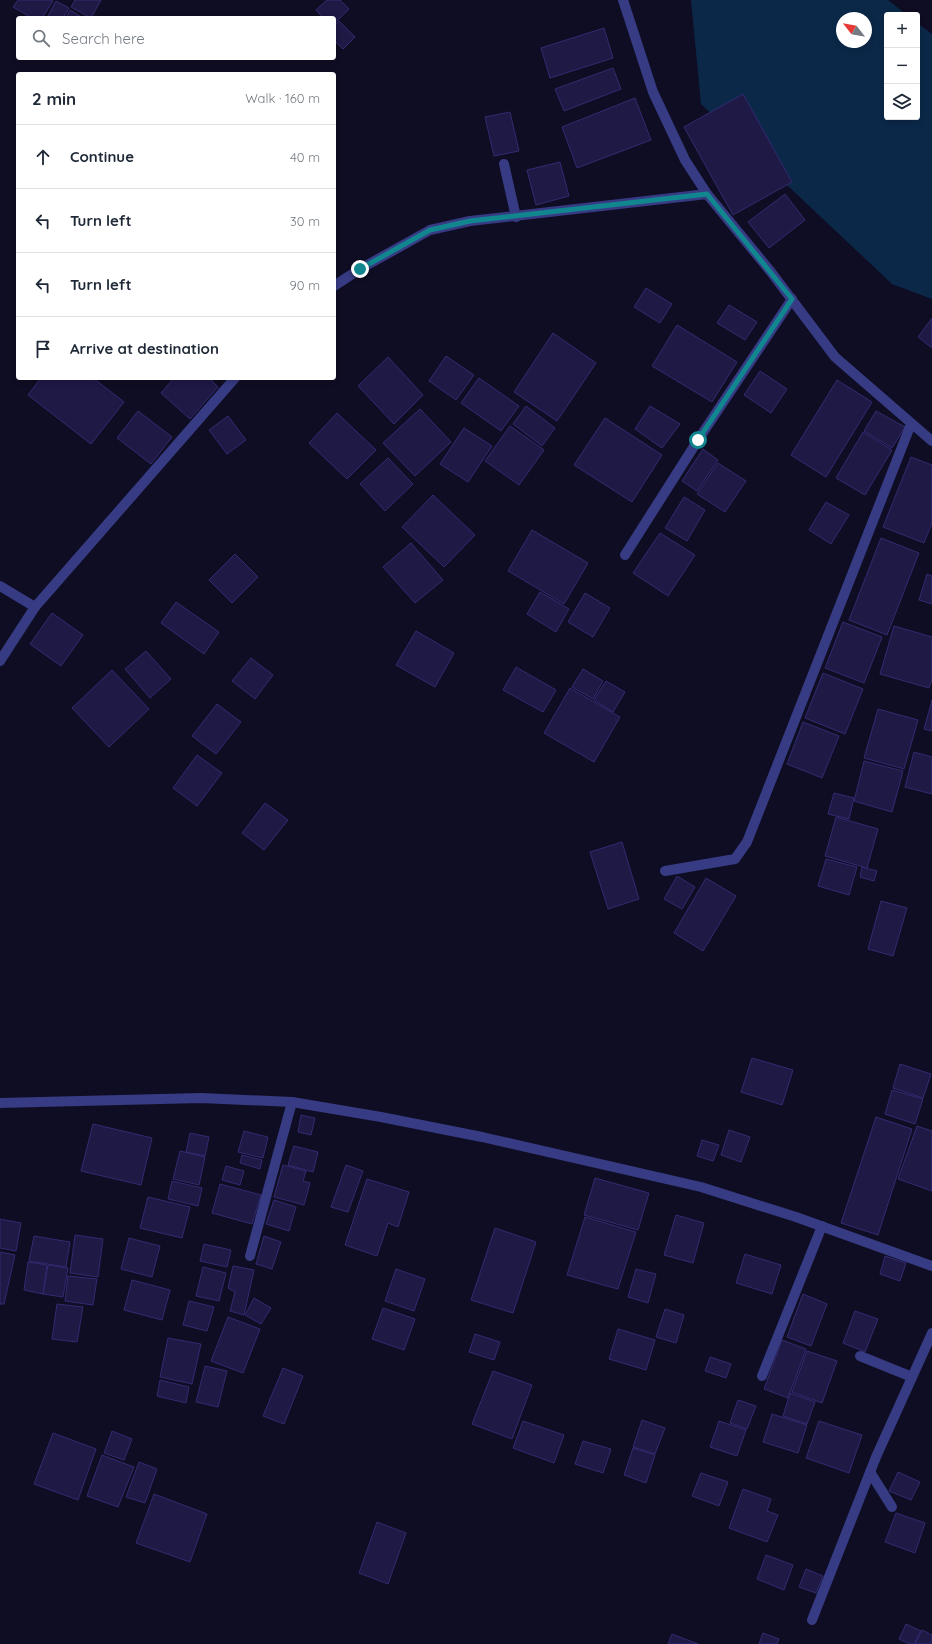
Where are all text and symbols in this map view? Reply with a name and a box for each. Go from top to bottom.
north arrow [836,12,872,48]
map controls [884,12,920,120]
button: + [884,12,920,48]
search box [16,16,336,60]
icon: search [30,27,52,49]
text: Search here [62,29,145,48]
button: − [884,48,920,84]
button: layers [884,84,920,120]
text: 2 min [32,88,76,109]
text: Walk · 160 m [245,90,320,106]
icon: ahead [32,146,54,168]
text: Continue [70,147,134,166]
text: 40 m [290,149,320,165]
icon: left [32,210,54,232]
text: Turn left [70,211,132,230]
text: 30 m [290,213,320,229]
route end [351,260,369,278]
icon: left [32,274,54,296]
text: Turn left [70,275,132,294]
text: 90 m [290,277,320,293]
icon: arrive [32,338,54,360]
text: Arrive at destination [70,339,219,358]
route start [689,431,707,449]

